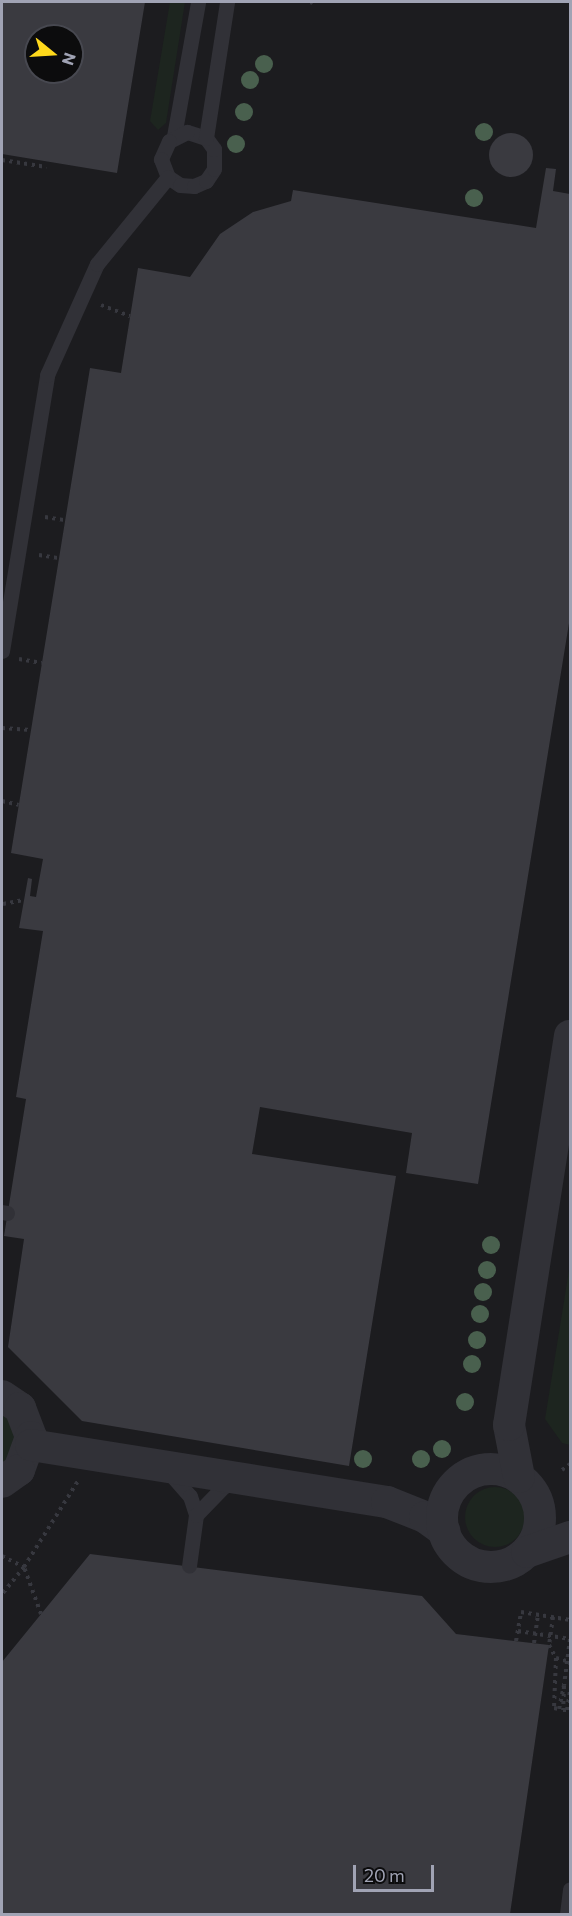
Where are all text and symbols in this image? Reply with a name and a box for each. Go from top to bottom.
north arrow [24,24,84,84]
text: N [59,50,81,68]
scale bar [356,1853,437,1891]
text: 20 m [364,1864,405,1886]

